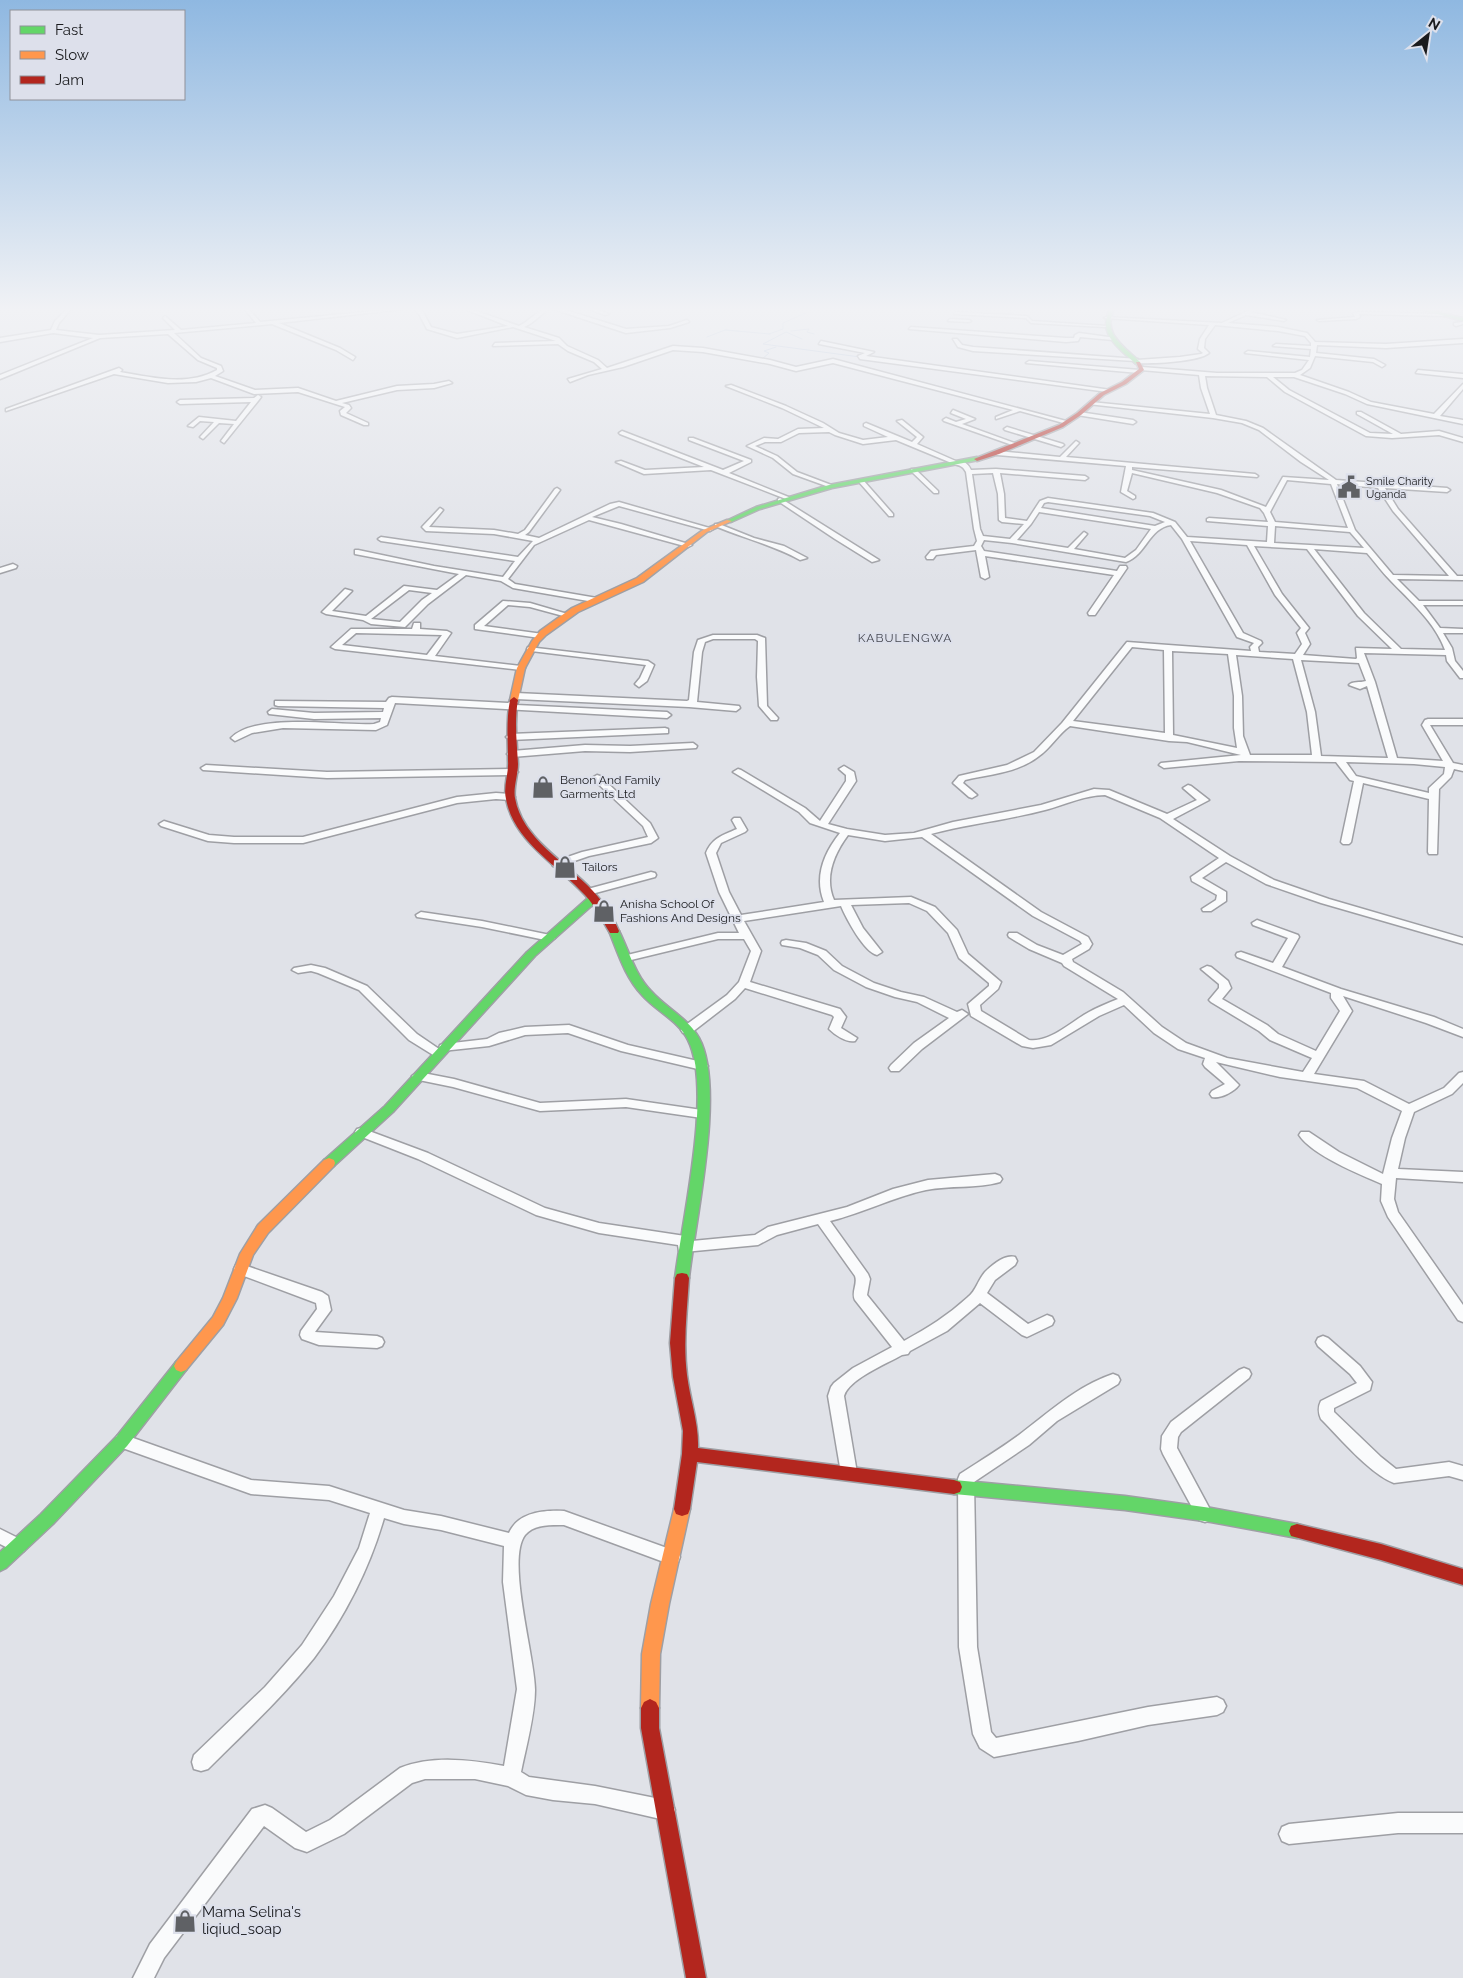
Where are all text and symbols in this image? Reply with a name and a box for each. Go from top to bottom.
legend [10,10,185,100]
north arrow [1403,10,1453,60]
text: N [1426,14,1443,33]
text: Fast [55,21,83,39]
text: Slow [55,46,89,64]
text: Jam [55,71,84,89]
public building icon: Smile Charity Uganda [1336,474,1362,500]
place label: Smile Charity Uganda [1366,475,1433,501]
district label: KABULENGWA [858,631,952,645]
place label: Benon And Family Garments Ltd [560,773,661,801]
shop icon: Benon And Family Garments Ltd [530,774,556,800]
shop icon: Tailors [552,854,578,880]
place label: Tailors [582,860,618,874]
place label: Anisha School Of Fashions And Designs [620,897,741,925]
shop icon: Anisha School Of Fashions And Designs [591,898,617,924]
place label: Mama Selina's liqiud_soap [202,1903,301,1938]
shop icon: Mama Selina's liqiud_soap [172,1908,198,1934]

